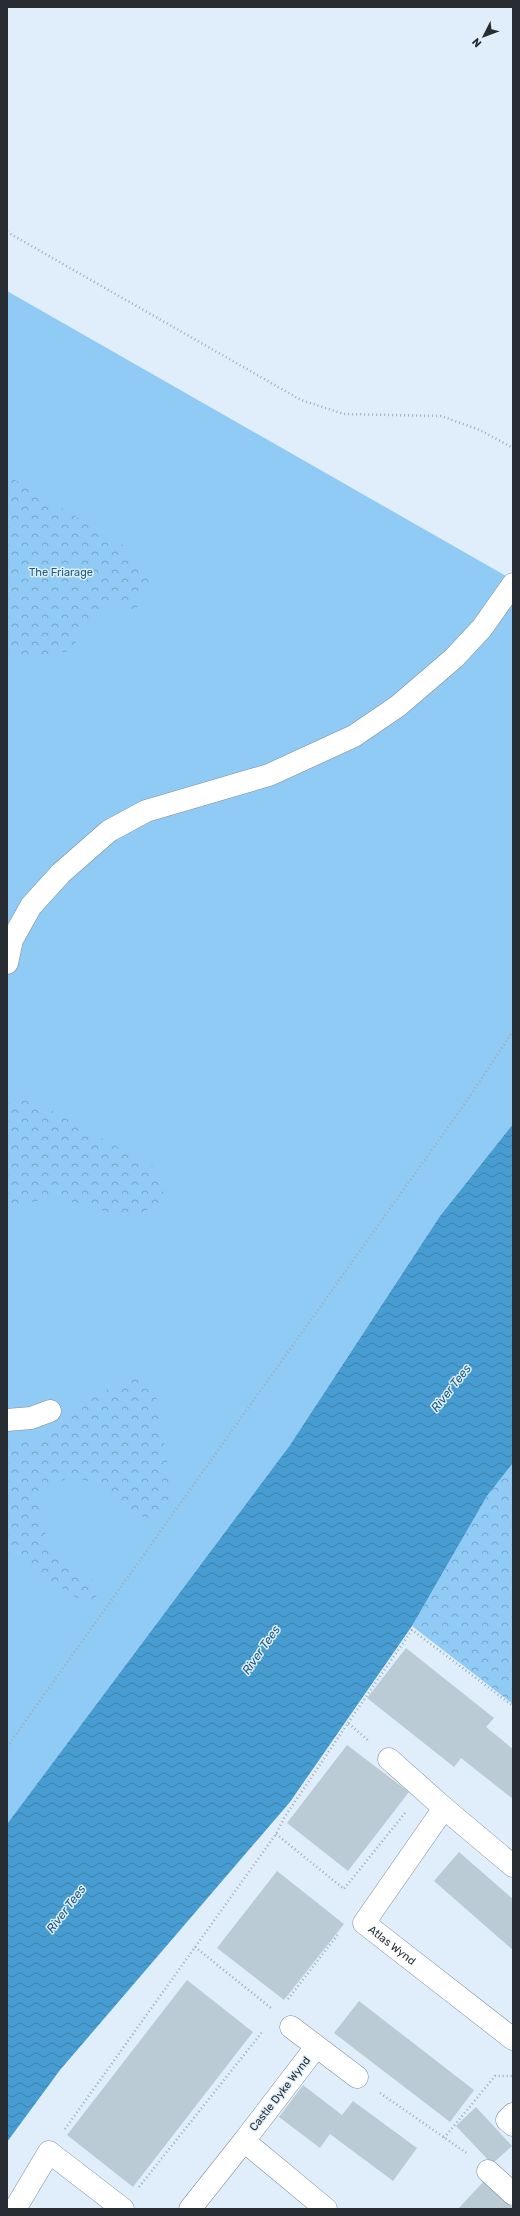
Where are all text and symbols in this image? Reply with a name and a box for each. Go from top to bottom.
north arrow [464,16,504,56]
text: N [469,35,484,50]
park label: The Friarage [29,566,93,579]
water label: River Tees [428,1362,474,1414]
water label: River Tees [239,1623,283,1677]
water label: River Tees [43,1882,89,1936]
street label: Atlas Wynd [366,1923,418,1967]
street label: Castle Dyke Wynd [247,2054,313,2134]

